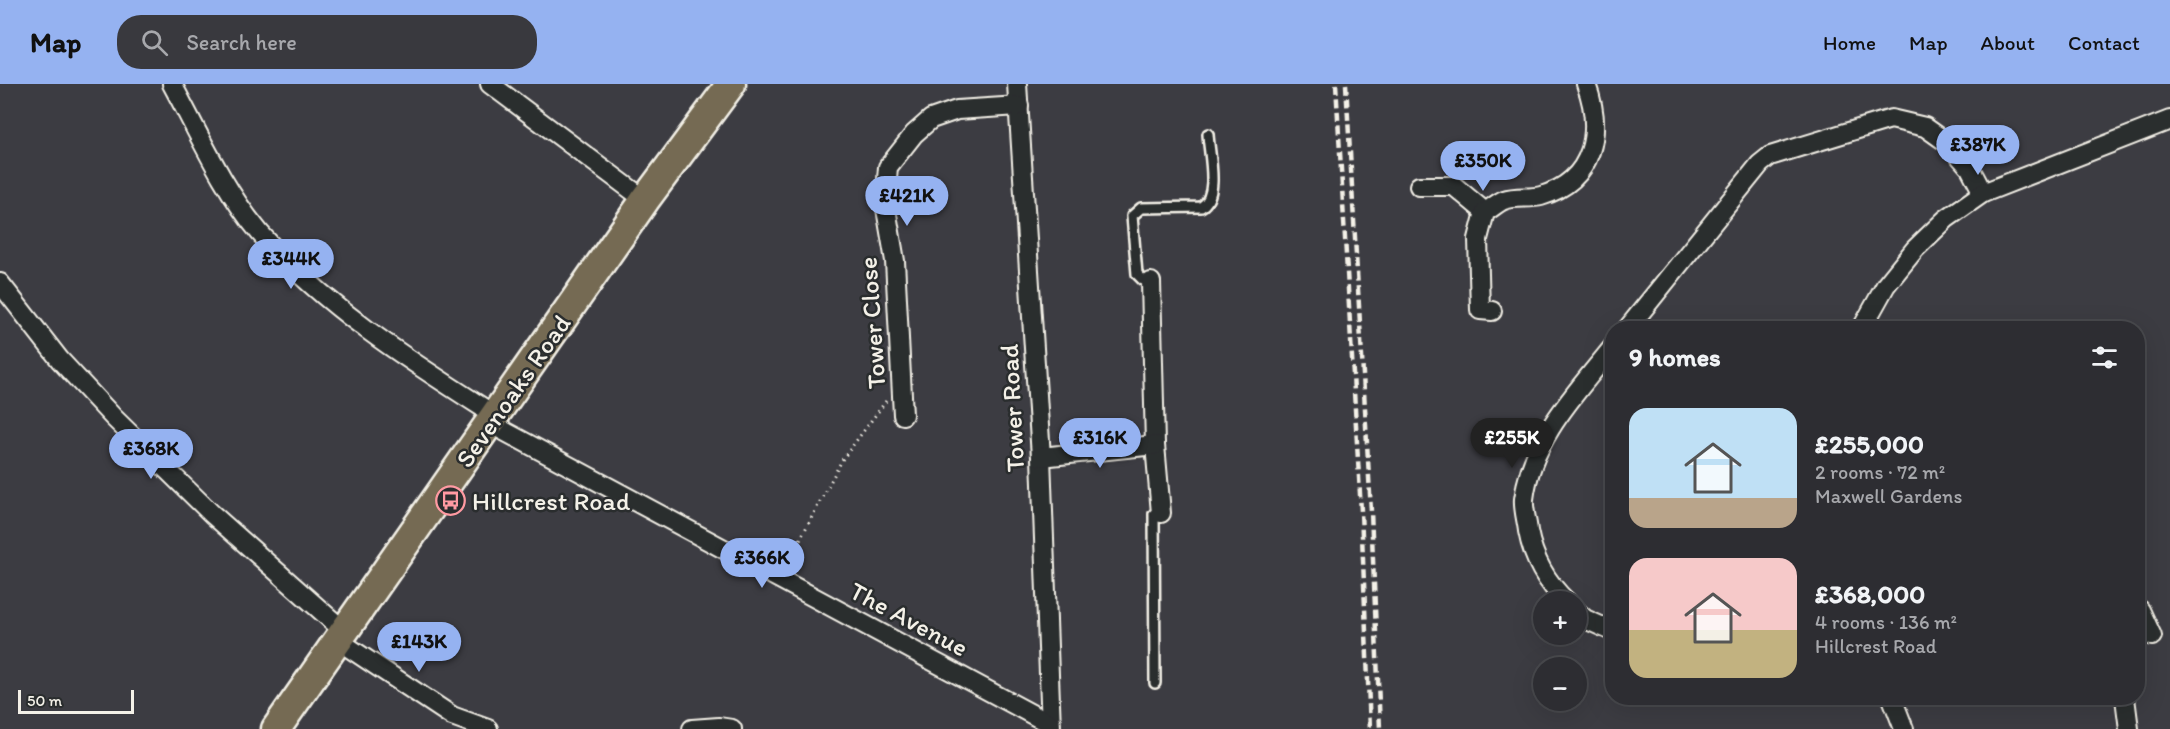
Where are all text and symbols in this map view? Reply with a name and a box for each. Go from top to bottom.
search box [117,15,537,69]
text: Map [30,25,81,59]
icon: search [138,26,171,59]
text: Search here [186,29,297,56]
text: Home [1823,30,1876,55]
text: Map [1909,30,1948,55]
text: About [1981,30,2035,55]
text: Contact [2068,30,2140,55]
pin: £387K [1936,125,2020,176]
text: £387K [1950,132,2006,156]
pin: £350K [1441,141,1525,192]
text: £350K [1454,148,1512,172]
pin: £421K [865,176,949,227]
text: £421K [879,183,935,207]
pin: £344K [249,239,333,290]
text: £344K [262,246,320,270]
street label: Tower Close [851,256,893,390]
street label: Sevenoaks Road [449,308,578,474]
text: 9 homes [1629,341,1721,373]
icon: filters [2088,341,2121,374]
street label: Tower Road [993,343,1031,473]
pin: £316K [1058,418,1142,469]
pin: £255K [1470,418,1554,469]
text: £316K [1073,425,1127,449]
text: £255K [1485,425,1540,449]
text: £255,000 [1815,428,1924,460]
pin: £368K [109,429,193,480]
icon: home [1677,432,1749,504]
text: £368K [123,436,179,460]
text: 2 rooms · 72 m² [1815,460,1945,484]
text: Maxwell Gardens [1815,484,1962,508]
bus stop icon: Hillcrest Road [435,485,467,517]
place label: Hillcrest Road [472,485,631,517]
pin: £366K [720,538,804,589]
text: £366K [734,545,790,569]
street label: The Avenue [844,574,974,664]
text: £368,000 [1815,578,1925,610]
icon: home [1677,582,1749,654]
map controls [1533,591,1587,711]
button: + [1533,591,1587,645]
text: 4 rooms · 136 m² [1815,610,1957,634]
pin: £143K [377,622,461,673]
text: £143K [391,629,447,653]
text: Hillcrest Road [1815,634,1937,658]
button: − [1533,657,1587,711]
scale bar [18,687,134,714]
text: 50 m [27,691,62,710]

